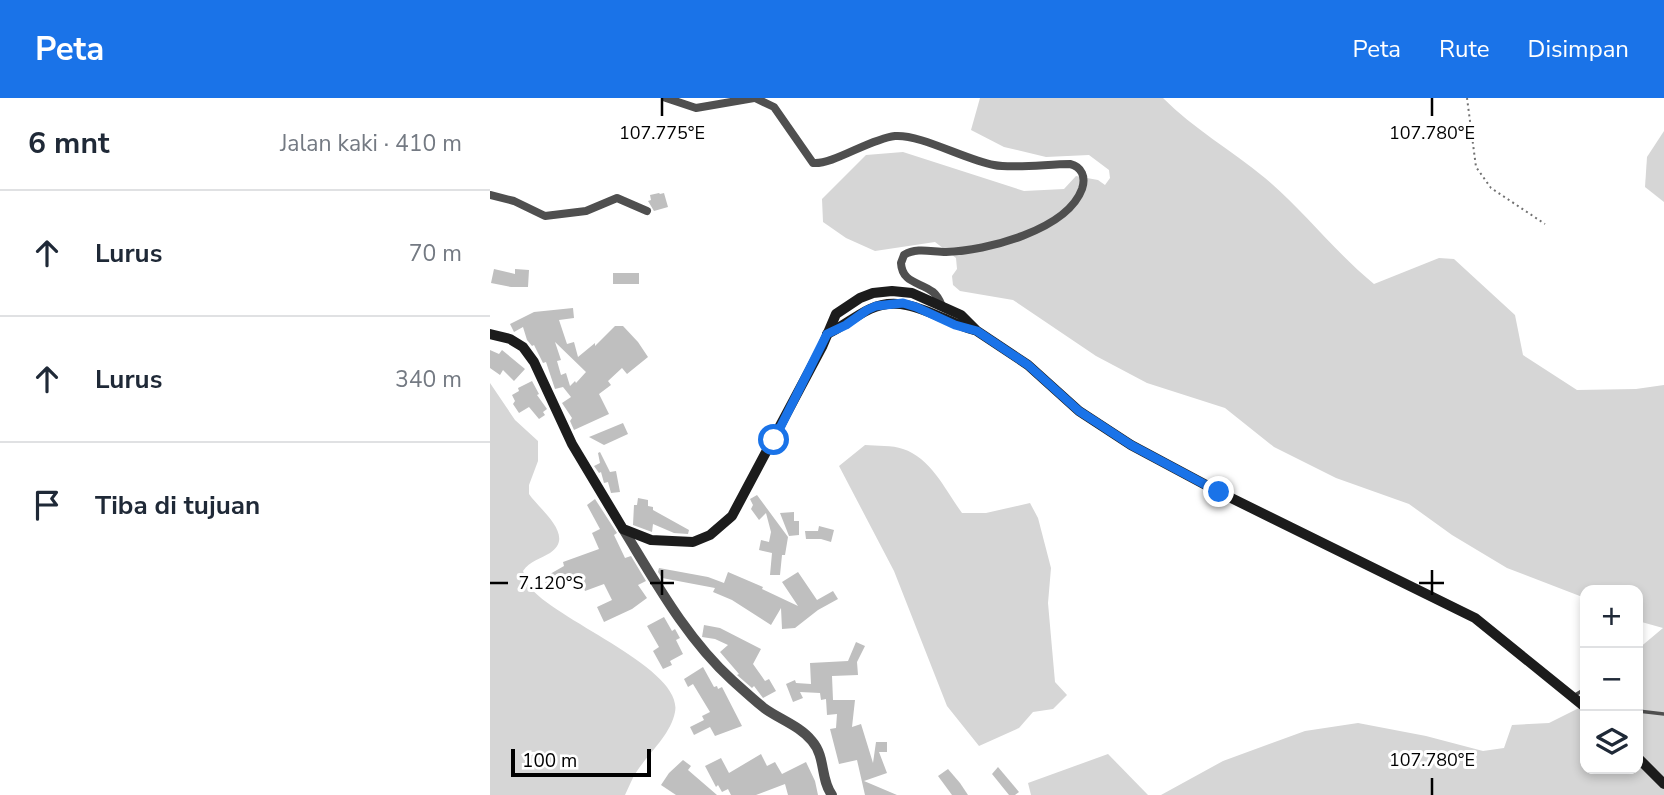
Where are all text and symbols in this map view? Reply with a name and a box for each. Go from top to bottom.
text: Peta [35,27,104,72]
text: Peta [1352,33,1401,65]
text: Rute [1439,33,1490,65]
text: Disimpan [1528,33,1629,65]
text: 107.775°E [619,121,705,145]
text: 107.780°E [1389,121,1475,145]
text: 6 mnt [28,123,109,164]
text: Jalan kaki · 410 m [280,128,462,159]
icon: ahead [28,234,66,272]
text: Lurus [95,236,162,271]
text: 70 m [409,238,462,269]
icon: ahead [28,360,66,398]
text: Lurus [95,362,162,397]
text: 340 m [395,364,462,395]
route start [758,424,789,455]
route end [1203,476,1234,507]
icon: arrive [28,486,66,524]
text: Tiba di tujuan [95,488,260,523]
text: 7.120°S [518,571,584,595]
map controls [1580,585,1643,774]
button: + [1580,585,1643,648]
button: − [1580,648,1643,711]
button: layers [1580,711,1643,774]
scale bar [511,746,651,778]
text: 100 m [522,748,577,774]
text: 107.780°E [1389,748,1475,772]

